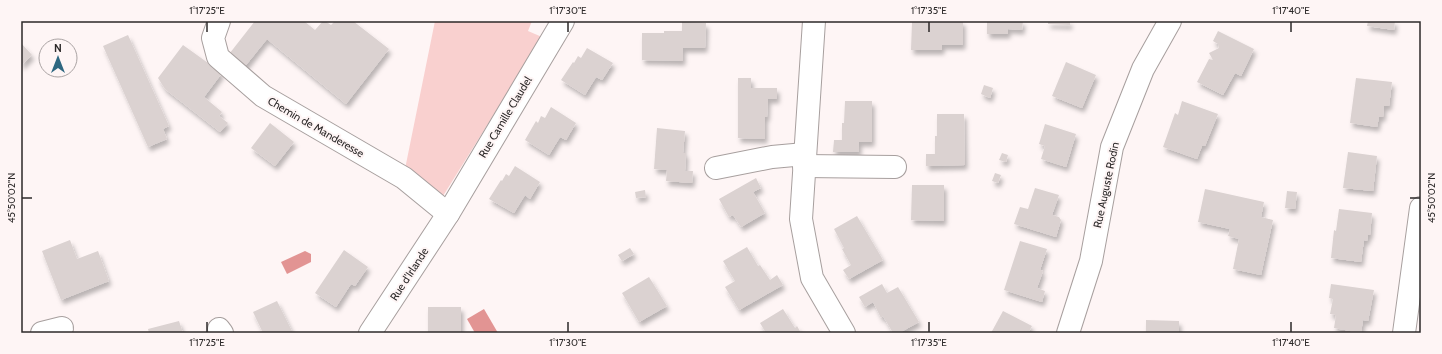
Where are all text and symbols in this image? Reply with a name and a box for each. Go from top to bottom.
text: 1°17'25"E [189,4,225,17]
text: 1°17'30"E [549,4,587,17]
text: 1°17'35"E [911,4,947,17]
text: 1°17'40"E [1272,4,1310,17]
north arrow [38,38,78,78]
text: N [54,41,62,55]
street label: Rue Camille Claudel [475,73,535,160]
street label: Chemin de Manderesse [265,94,367,160]
street label: Rue Auguste Rodin [1090,141,1122,229]
text: 45°50'02"N [5,173,18,223]
text: 45°50'02"N [1425,173,1438,223]
street label: Rue d'Irlande [387,245,431,303]
text: 1°17'25"E [189,336,225,349]
text: 1°17'30"E [549,336,587,349]
text: 1°17'35"E [911,336,947,349]
text: 1°17'40"E [1272,336,1310,349]

